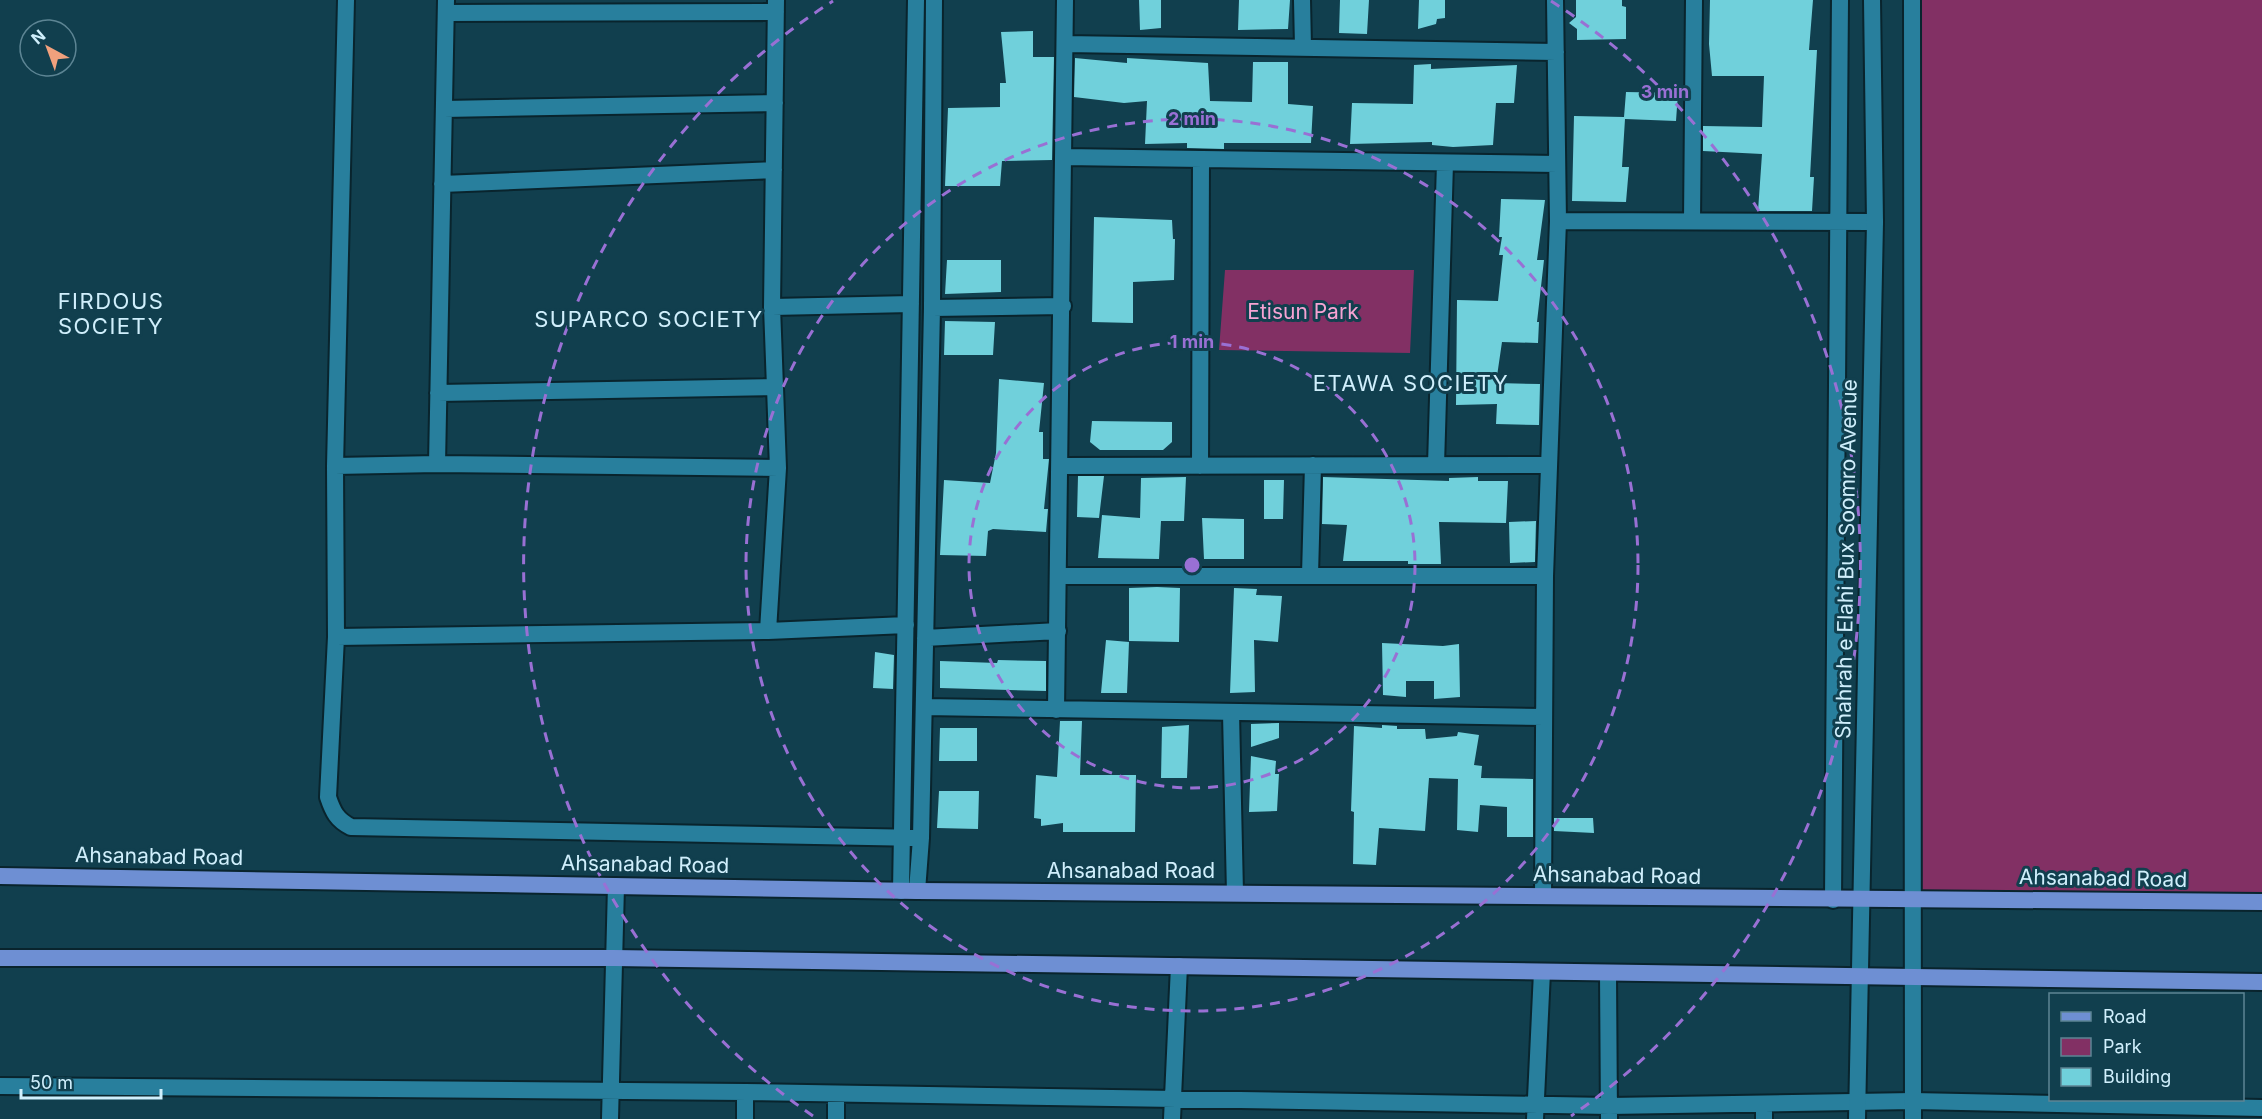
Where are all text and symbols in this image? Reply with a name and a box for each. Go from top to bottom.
north arrow [18,18,78,78]
text: N [27,25,49,48]
text: 3 min [1641,81,1689,102]
text: 2 min [1168,108,1216,129]
district label: FIRDOUS SOCIETY [58,288,164,339]
park label: Etisun Park [1247,299,1359,324]
district label: SUPARCO SOCIETY [534,306,764,332]
text: 1 min [1170,331,1214,352]
district label: ETAWA SOCIETY [1313,370,1509,396]
street label: Shahrah e Elahi Bux Soomro Avenue [1830,379,1862,739]
centre of rings [1182,555,1202,575]
street label: Ahsanabad Road [75,842,243,870]
street label: Ahsanabad Road [561,850,729,878]
street label: Ahsanabad Road [1047,858,1215,883]
street label: Ahsanabad Road [1533,861,1701,889]
street label: Ahsanabad Road [2019,864,2187,892]
legend [2049,993,2244,1101]
text: Road [2103,1006,2146,1027]
text: Park [2103,1036,2142,1057]
scale bar [21,1062,160,1100]
text: Building [2103,1066,2171,1087]
text: 50 m [30,1072,73,1093]

